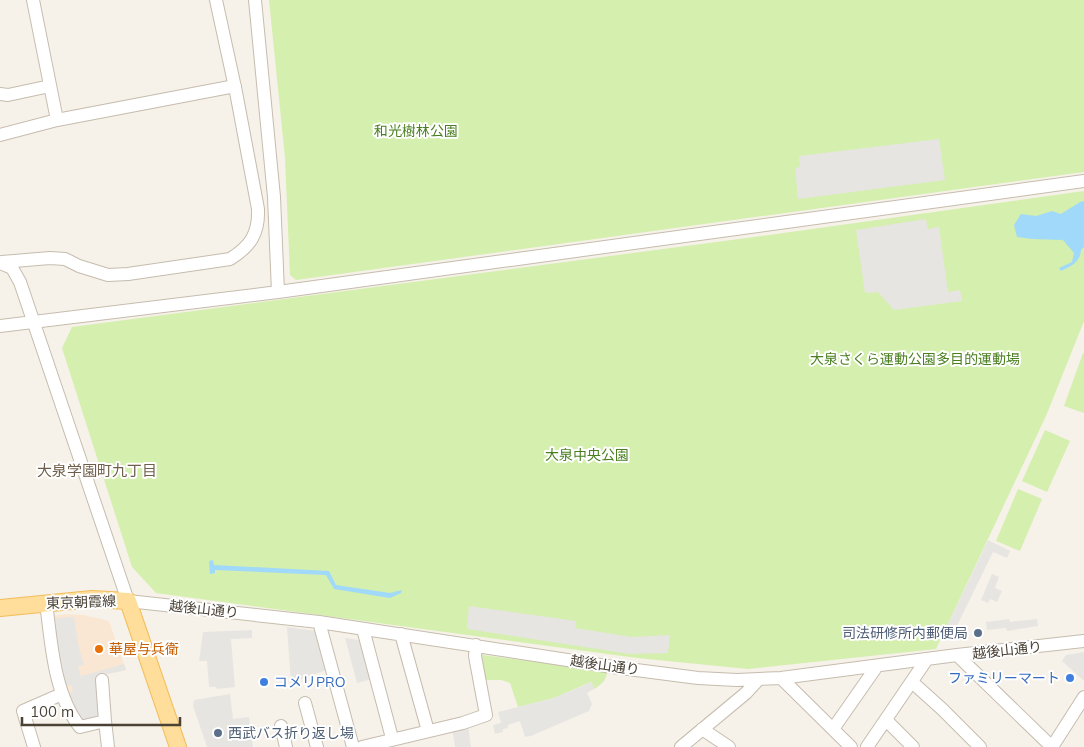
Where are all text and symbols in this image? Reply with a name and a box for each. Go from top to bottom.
park label: 和光樹林公園 [374,122,458,140]
park label: 大泉さくら運動公園多目的運動場 [810,350,1020,368]
park label: 大泉中央公園 [545,446,629,464]
district label: 大泉学園町九丁目 [37,461,157,480]
street label: 東京朝霞線 [46,592,116,612]
street label: 越後山通り [168,596,240,622]
place label: 司法研修所内郵便局 [842,624,968,642]
marker: 司法研修所内郵便局 [972,627,984,639]
street label: 越後山通り [971,637,1043,663]
place label: 華屋与兵衛 [109,640,179,658]
marker: 華屋与兵衛 [93,643,105,655]
street label: 越後山通り [569,651,641,679]
place label: ファミリーマート [948,669,1060,687]
marker: ファミリーマート [1064,672,1076,684]
place label: コメリPRO [274,673,346,691]
marker: コメリPRO [258,676,270,688]
scale bar [22,694,180,726]
text: 100 m [30,702,74,721]
place label: 西武バス折り返し場 [228,724,354,742]
marker: 西武バス折り返し場 [212,727,224,739]

